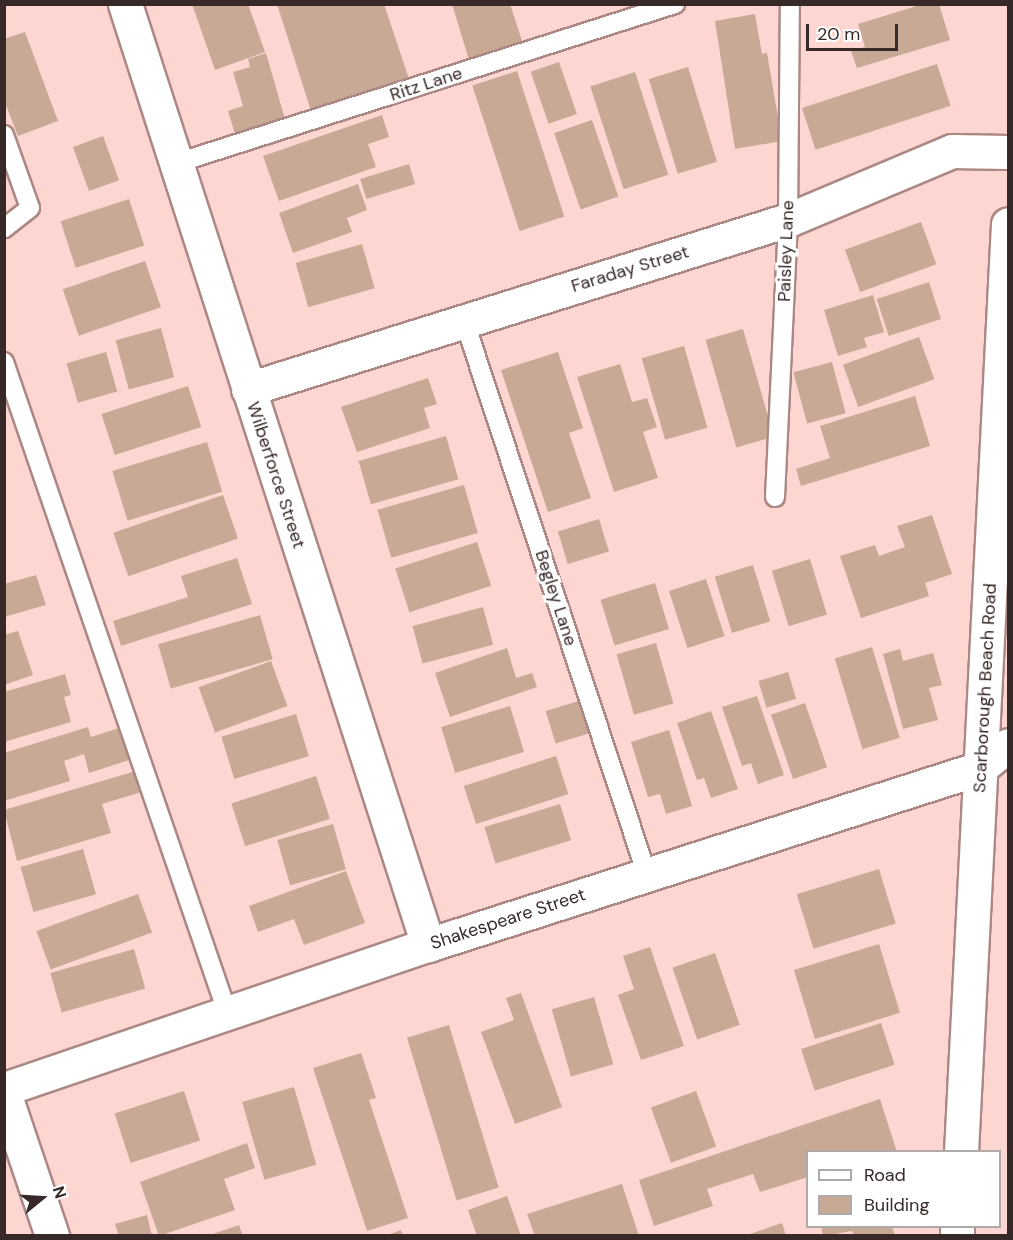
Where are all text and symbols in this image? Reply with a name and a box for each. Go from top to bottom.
scale bar [809,12,900,50]
text: 20 m [817,22,860,46]
street label: Ritz Lane [387,62,465,106]
street label: Paisley Lane [773,200,799,302]
street label: Faraday Street [569,241,691,297]
street label: Wilberforce Street [242,399,310,551]
street label: Begley Lane [530,547,582,649]
street label: Scarborough Beach Road [969,583,1001,793]
street label: Shakespeare Street [428,884,588,954]
legend [806,1150,1001,1228]
text: Road [864,1163,906,1187]
north arrow [12,1168,72,1228]
text: N [48,1183,71,1201]
text: Building [864,1193,929,1217]

